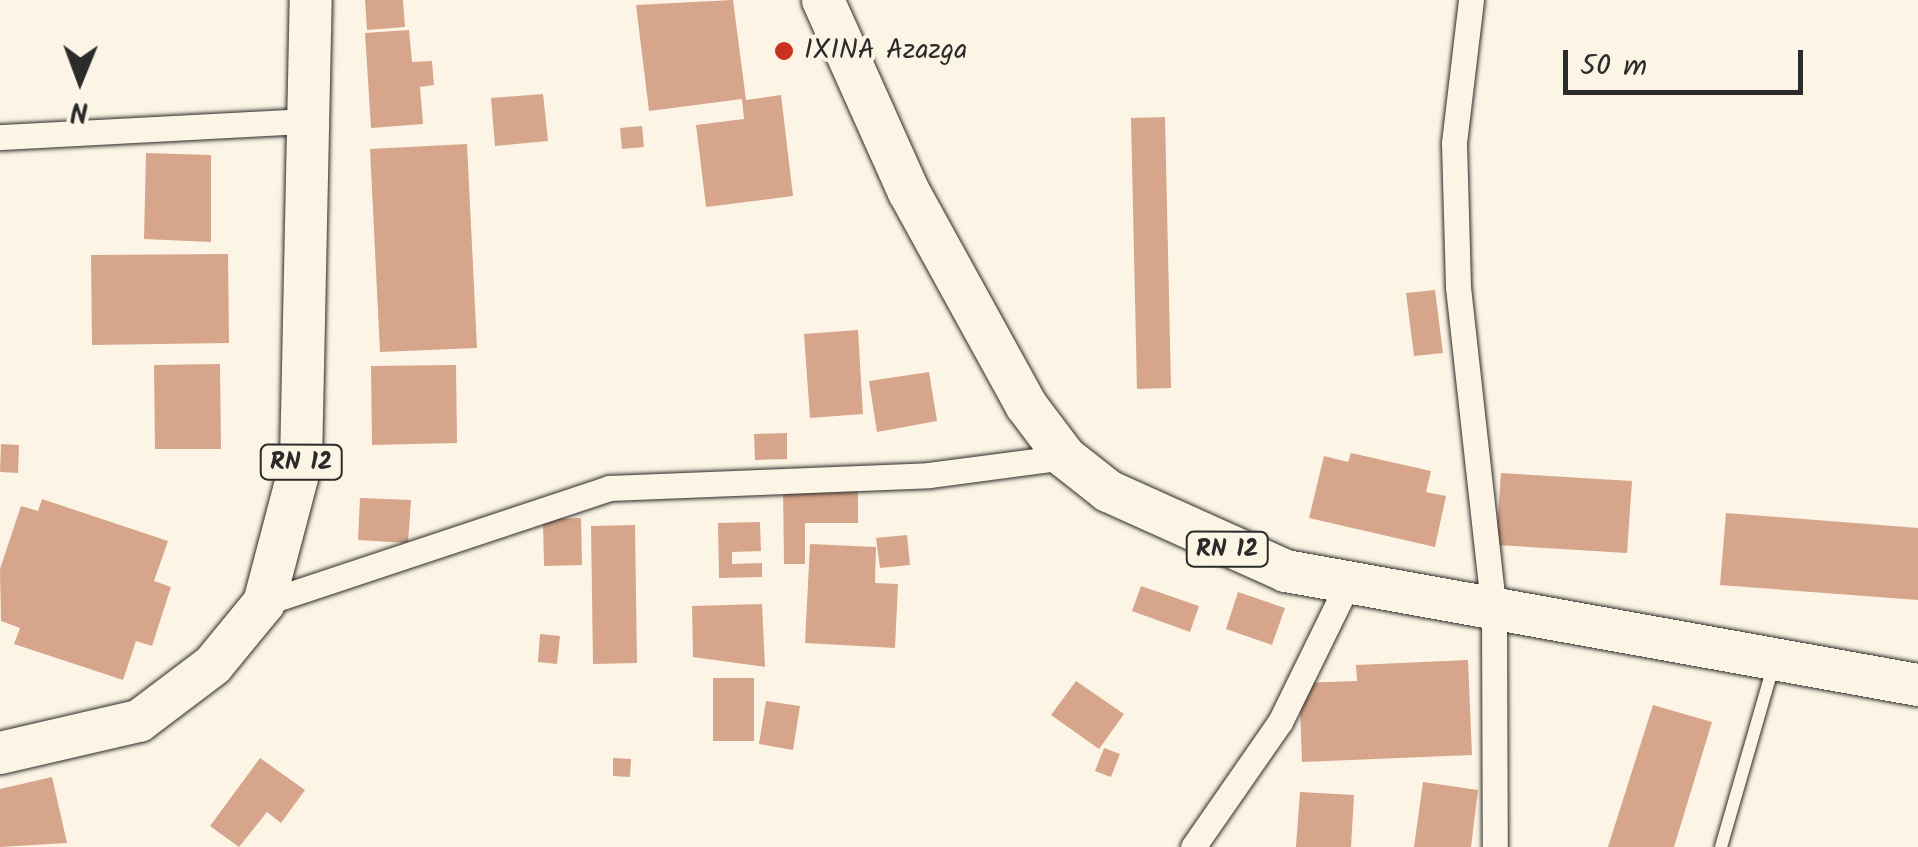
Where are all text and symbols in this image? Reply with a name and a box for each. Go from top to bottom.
north arrow [30,30,130,130]
scale bar [1568,30,1808,92]
place label: IXINA Azazga [804,34,967,68]
marker: IXINA Azazga [773,40,795,62]
text: 50 m [1580,43,1647,91]
text: N [70,88,89,133]
road number: RN 12 [258,442,344,482]
road number: RN 12 [1184,529,1270,569]

